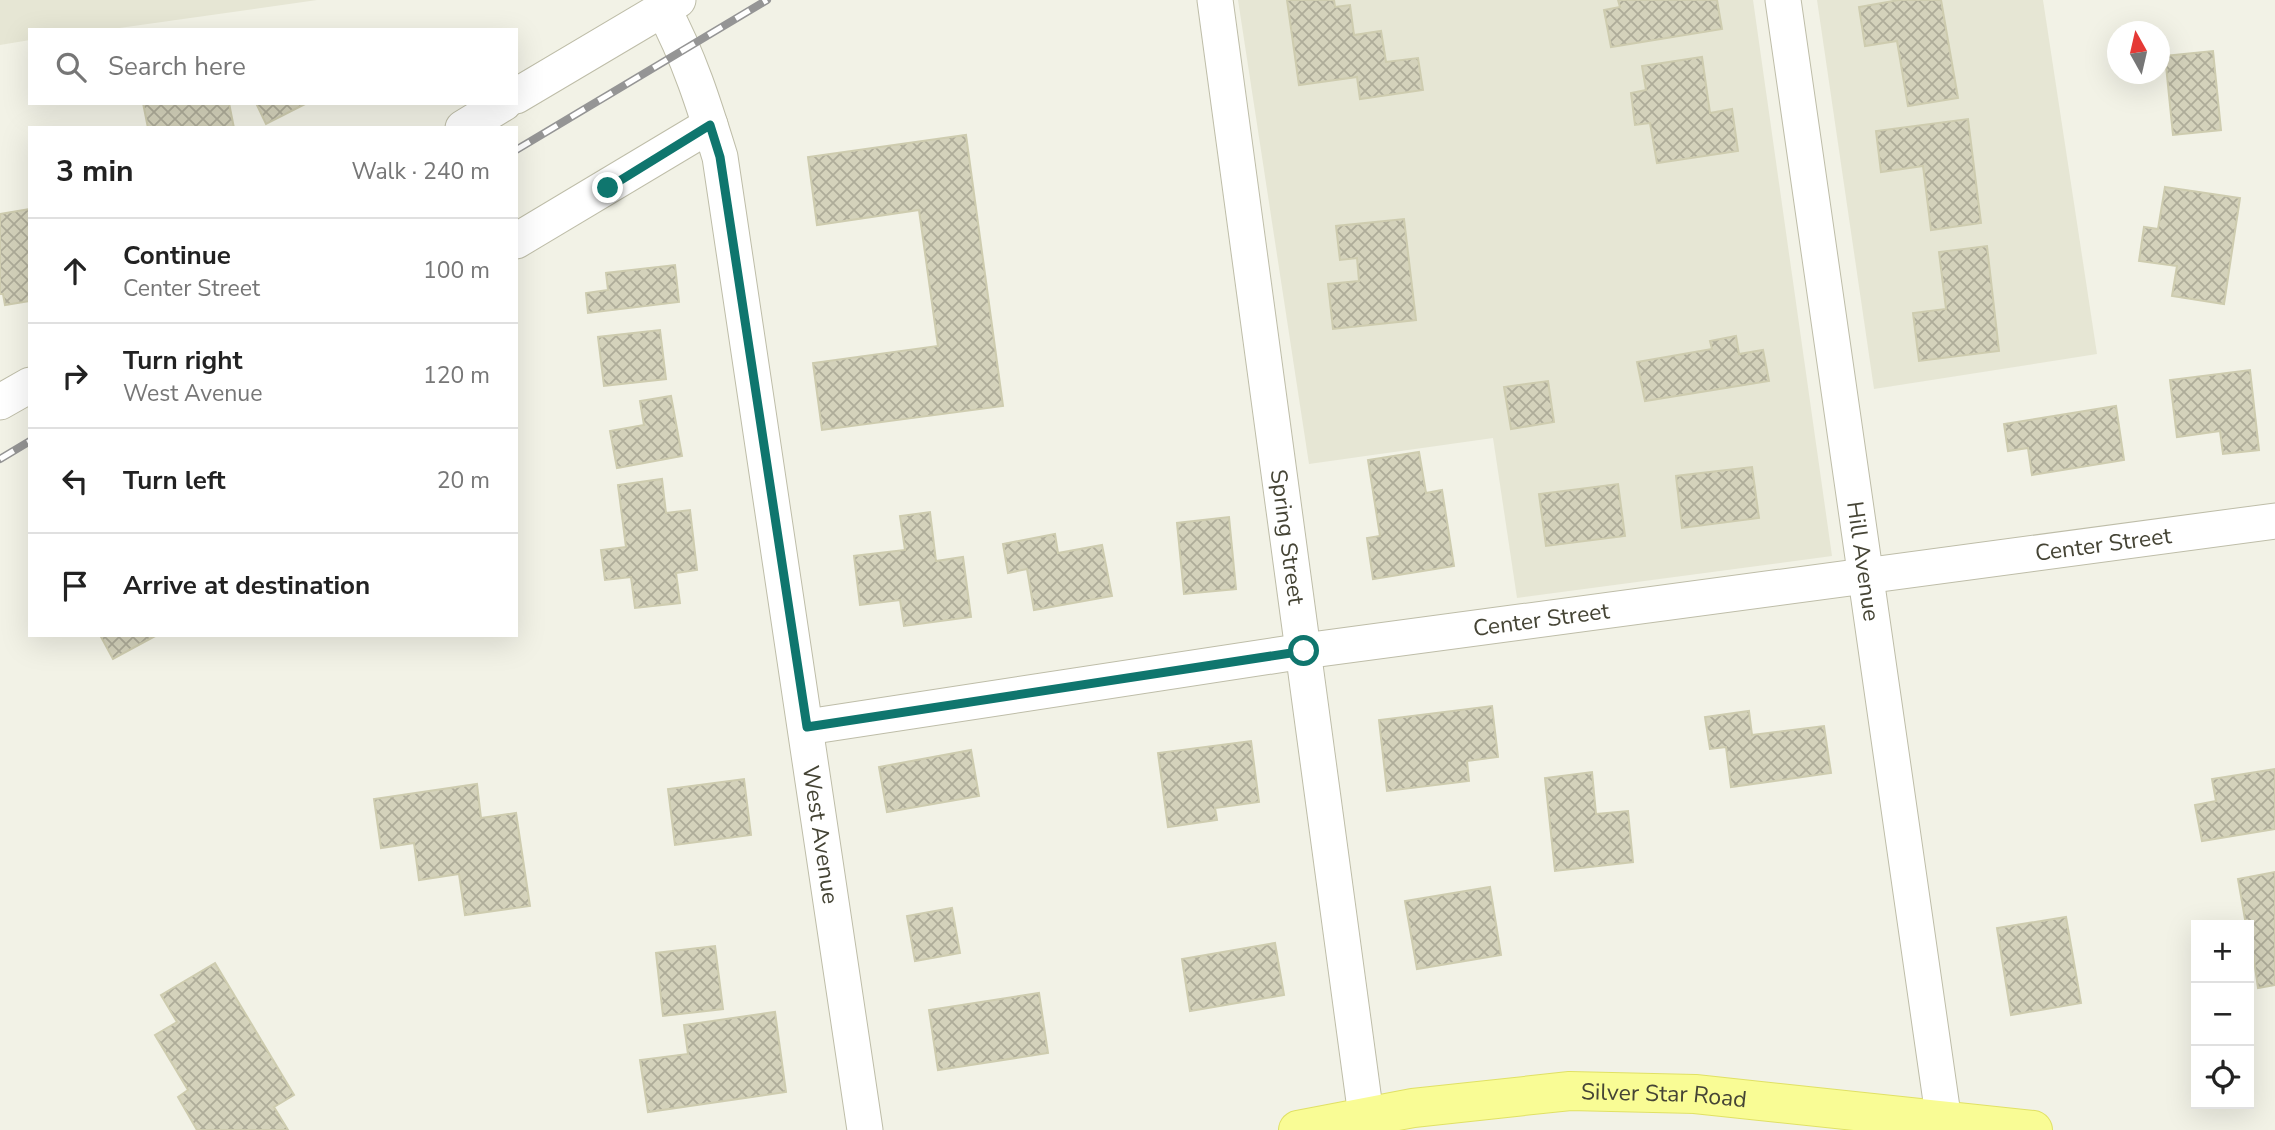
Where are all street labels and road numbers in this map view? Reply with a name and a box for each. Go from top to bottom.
street label: Spring Street [1263,467,1312,608]
street label: Hill Avenue [1840,499,1887,623]
street label: Center Street [2033,519,2174,568]
street label: Center Street [1471,595,1612,644]
street label: West Avenue [795,763,847,906]
street label: Silver Star Road [1581,1076,1748,1115]

